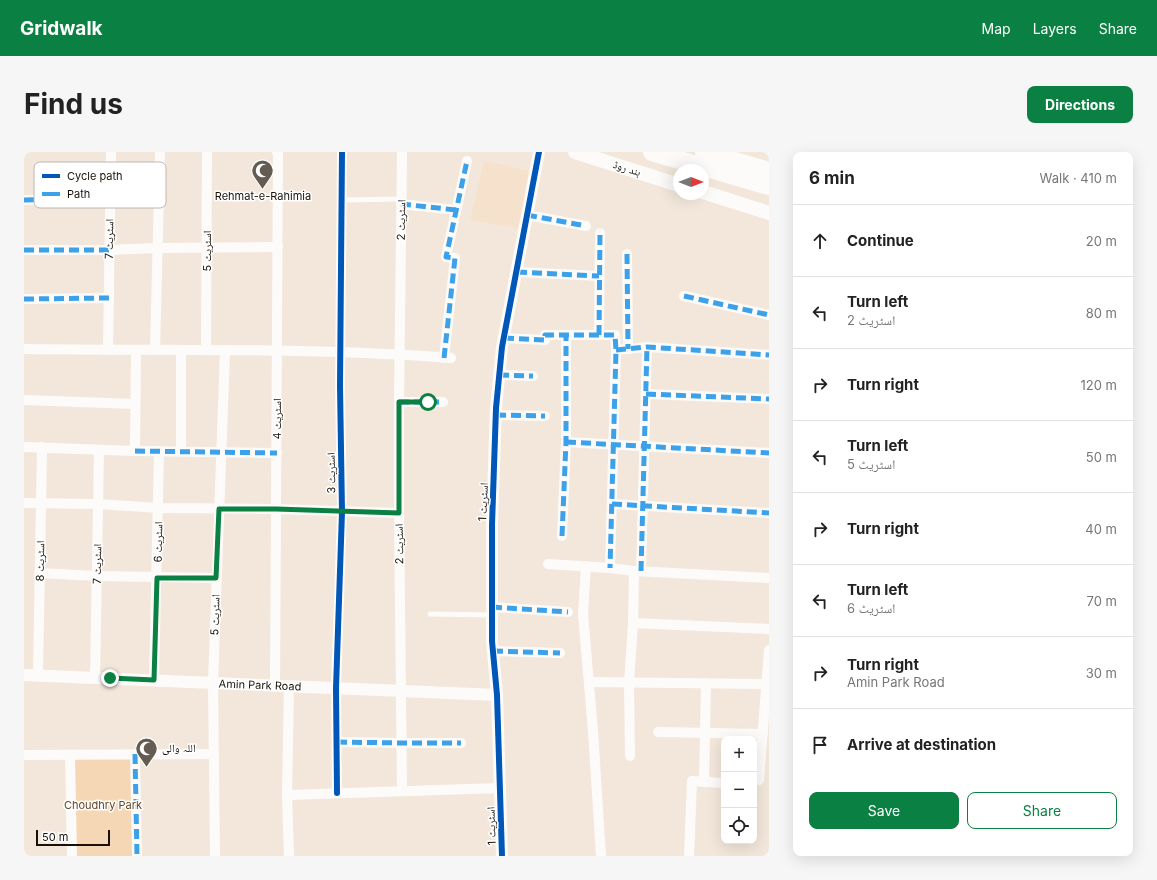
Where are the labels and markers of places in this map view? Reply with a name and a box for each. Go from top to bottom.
mosque icon: Rehmat-e-Rahimia [250,157,276,190]
place label: Rehmat-e-Rahimia [215,189,311,203]
mosque icon: اللہ والی [133,735,159,768]
place label: اللہ والی [162,741,196,755]

